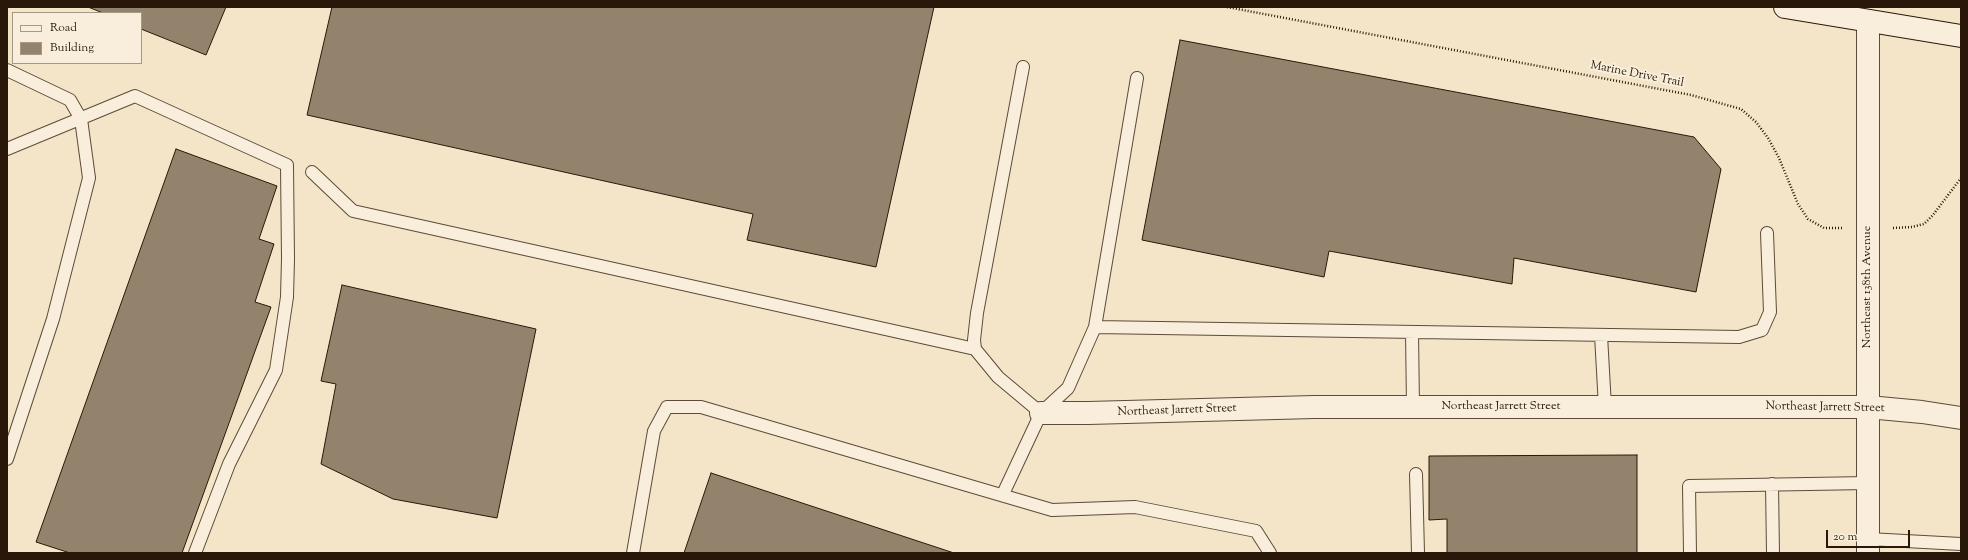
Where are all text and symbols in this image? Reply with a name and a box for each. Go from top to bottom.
legend [12,12,142,64]
text: Road [50,19,77,37]
text: Building [50,39,94,57]
street label: Marine Drive Trail [1589,59,1685,91]
street label: Northeast 138th Avenue [1861,226,1875,348]
street label: Northeast Jarrett Street [1441,400,1561,414]
street label: Northeast Jarrett Street [1765,400,1885,416]
street label: Northeast Jarrett Street [1117,402,1237,420]
scale bar [1828,522,1912,548]
text: 20 m [1833,528,1857,546]

